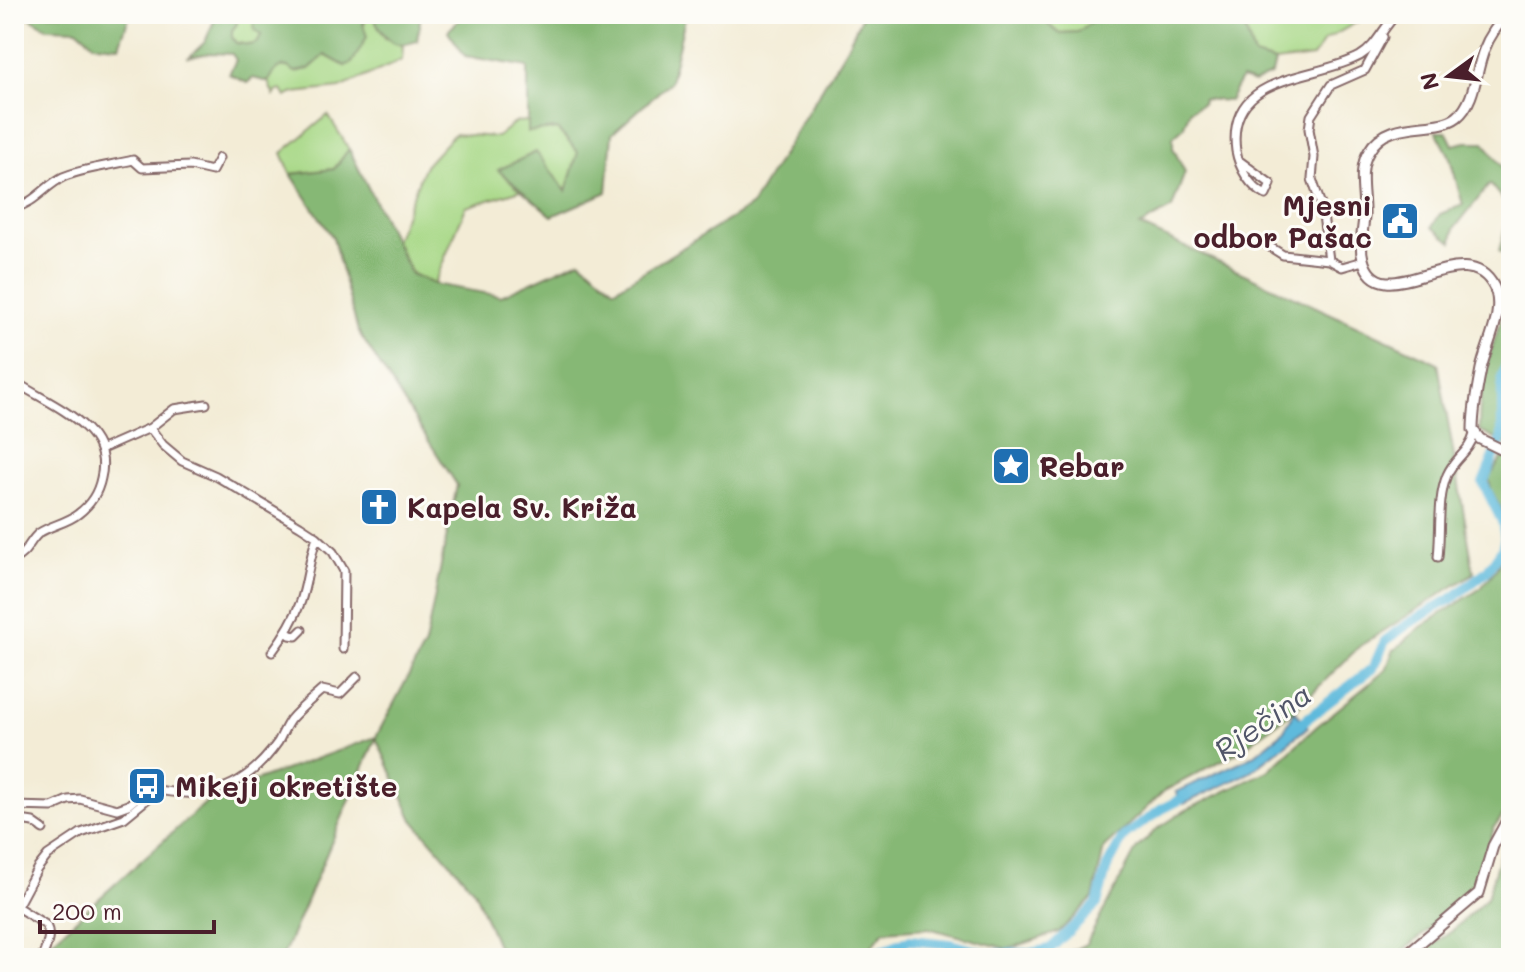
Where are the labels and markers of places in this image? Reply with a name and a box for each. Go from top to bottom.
place label: Mjesni odbor Pašac [1193,187,1372,255]
public building icon: Mjesni odbor Pašac [1379,200,1421,242]
place icon: Rebar [990,445,1032,487]
place label: Rebar [1039,448,1125,484]
church icon: Kapela Sv. Križa [358,486,400,528]
place label: Kapela Sv. Križa [407,489,637,525]
bus stop icon: Mikeji okretište [126,765,168,807]
place label: Mikeji okretište [175,768,397,804]

